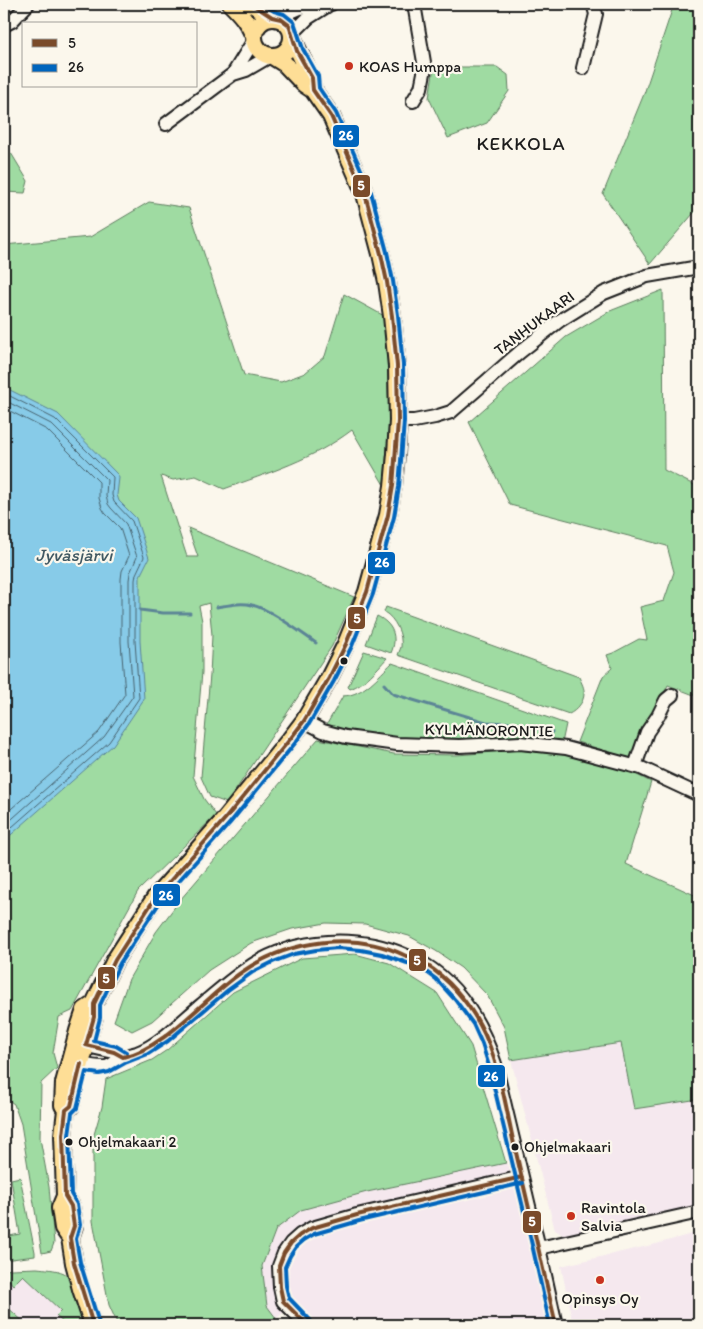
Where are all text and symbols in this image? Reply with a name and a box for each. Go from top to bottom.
legend [22,22,198,88]
text: 5 [68,34,76,52]
place label: KOAS Humppa [359,57,461,76]
text: 26 [68,58,84,76]
marker: KOAS Humppa [343,60,355,72]
line badge: 26 [332,124,360,148]
text: 26 [339,127,354,144]
district label: KEKKOLA [476,132,566,155]
line badge: 5 [352,174,371,198]
text: 5 [357,177,365,194]
street label: TANHUKAARI [490,287,578,359]
water label: Jyväsjärvi [36,544,115,566]
line badge: 26 [367,551,396,575]
text: 26 [375,554,390,571]
line badge: 5 [347,606,366,630]
text: 5 [353,610,361,627]
unlabelled marker [339,656,349,666]
street label: KYLMÄNORONTIE [425,719,554,741]
line badge: 26 [152,883,181,907]
text: 26 [159,887,174,904]
line badge: 5 [408,948,427,972]
text: 5 [413,952,421,969]
line badge: 5 [97,966,116,990]
text: 5 [102,970,110,987]
line badge: 26 [477,1064,506,1088]
text: 26 [484,1068,499,1085]
place label: Ohjelmakaari 2 [78,1133,176,1151]
marker: Ohjelmakaari 2 [64,1137,74,1147]
place label: Ohjelmakaari [524,1138,611,1156]
marker: Ohjelmakaari [510,1142,520,1152]
place label: Ravintola Salvia [581,1198,647,1235]
line badge: 5 [522,1210,542,1234]
marker: Ravintola Salvia [565,1210,577,1222]
text: 5 [528,1213,536,1230]
marker: Opinsys Oy [594,1274,606,1286]
place label: Opinsys Oy [561,1289,639,1308]

